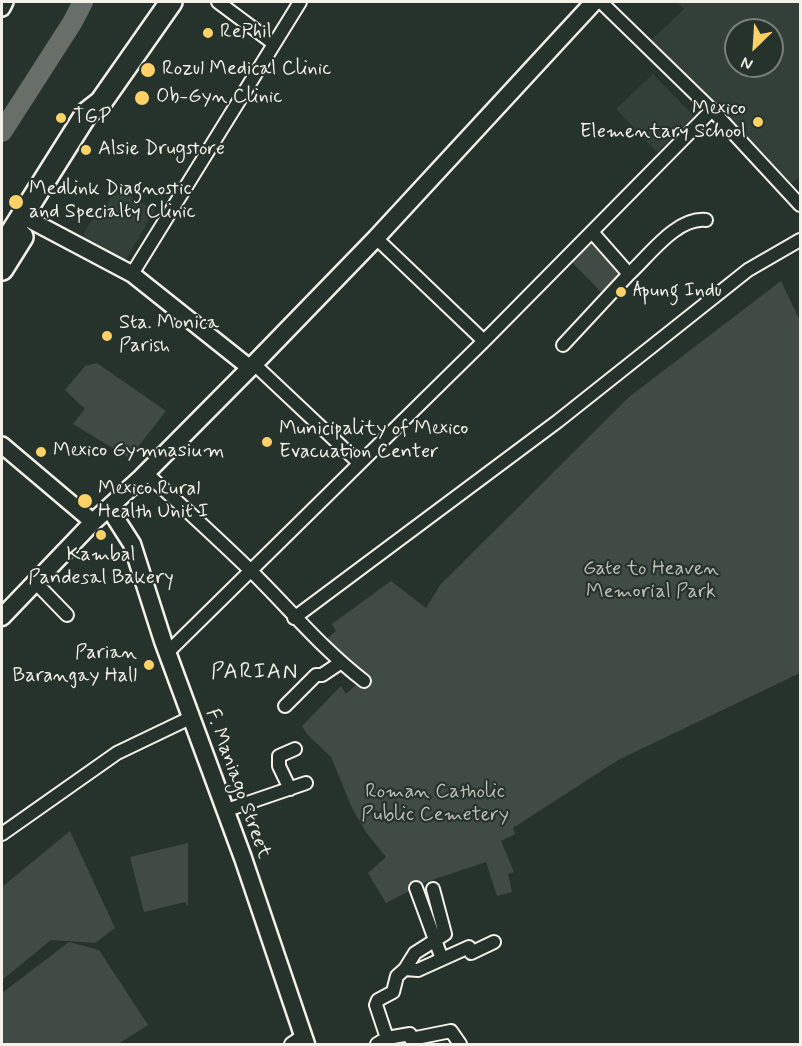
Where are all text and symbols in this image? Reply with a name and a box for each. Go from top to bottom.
north arrow [724,18,784,78]
place label: RePhil [220,21,272,45]
marker: RePhil [201,26,215,40]
text: N [738,51,756,75]
place label: Rozul Medical Clinic [162,58,331,82]
marker: Rozul Medical Clinic [139,61,157,79]
place label: Ob-Gyn Clinic [156,86,282,110]
marker: Ob-Gyn Clinic [133,89,151,107]
place label: Mexico Elementary School [580,98,746,145]
place label: TGP [73,106,111,130]
marker: TGP [54,111,68,125]
marker: Mexico Elementary School [751,115,765,129]
place label: Alsie Drugstore [98,138,225,162]
marker: Alsie Drugstore [79,143,93,157]
place label: Medlink Diagnostic and Specialty Clinic [29,178,196,225]
marker: Medlink Diagnostic and Specialty Clinic [7,193,25,211]
place label: Apung Indu [633,280,722,304]
marker: Apung Indu [614,285,628,299]
place label: Sta. Monica Parish [119,312,219,359]
marker: Sta. Monica Parish [100,329,114,343]
place label: Municipality of Mexico Evacuation Center [279,418,468,465]
marker: Municipality of Mexico Evacuation Center [260,435,274,449]
place label: Mexico Gymnasium [53,440,224,464]
marker: Mexico Gymnasium [34,445,48,459]
place label: Mexico Rural Health Unit I [98,478,209,525]
marker: Mexico Rural Health Unit I [76,492,94,510]
marker: Kambal Pandesal Bakery [94,528,108,542]
place label: Kambal Pandesal Bakery [28,544,174,591]
park label: Gate to Heaven Memorial Park [583,558,719,605]
place label: Parian Barangay Hall [13,642,137,689]
marker: Parian Barangay Hall [142,658,156,672]
district label: PARIAN [211,660,299,686]
street label: F. Maniago Street [199,706,275,862]
park label: Roman Catholic Public Cemetery [361,781,509,828]

